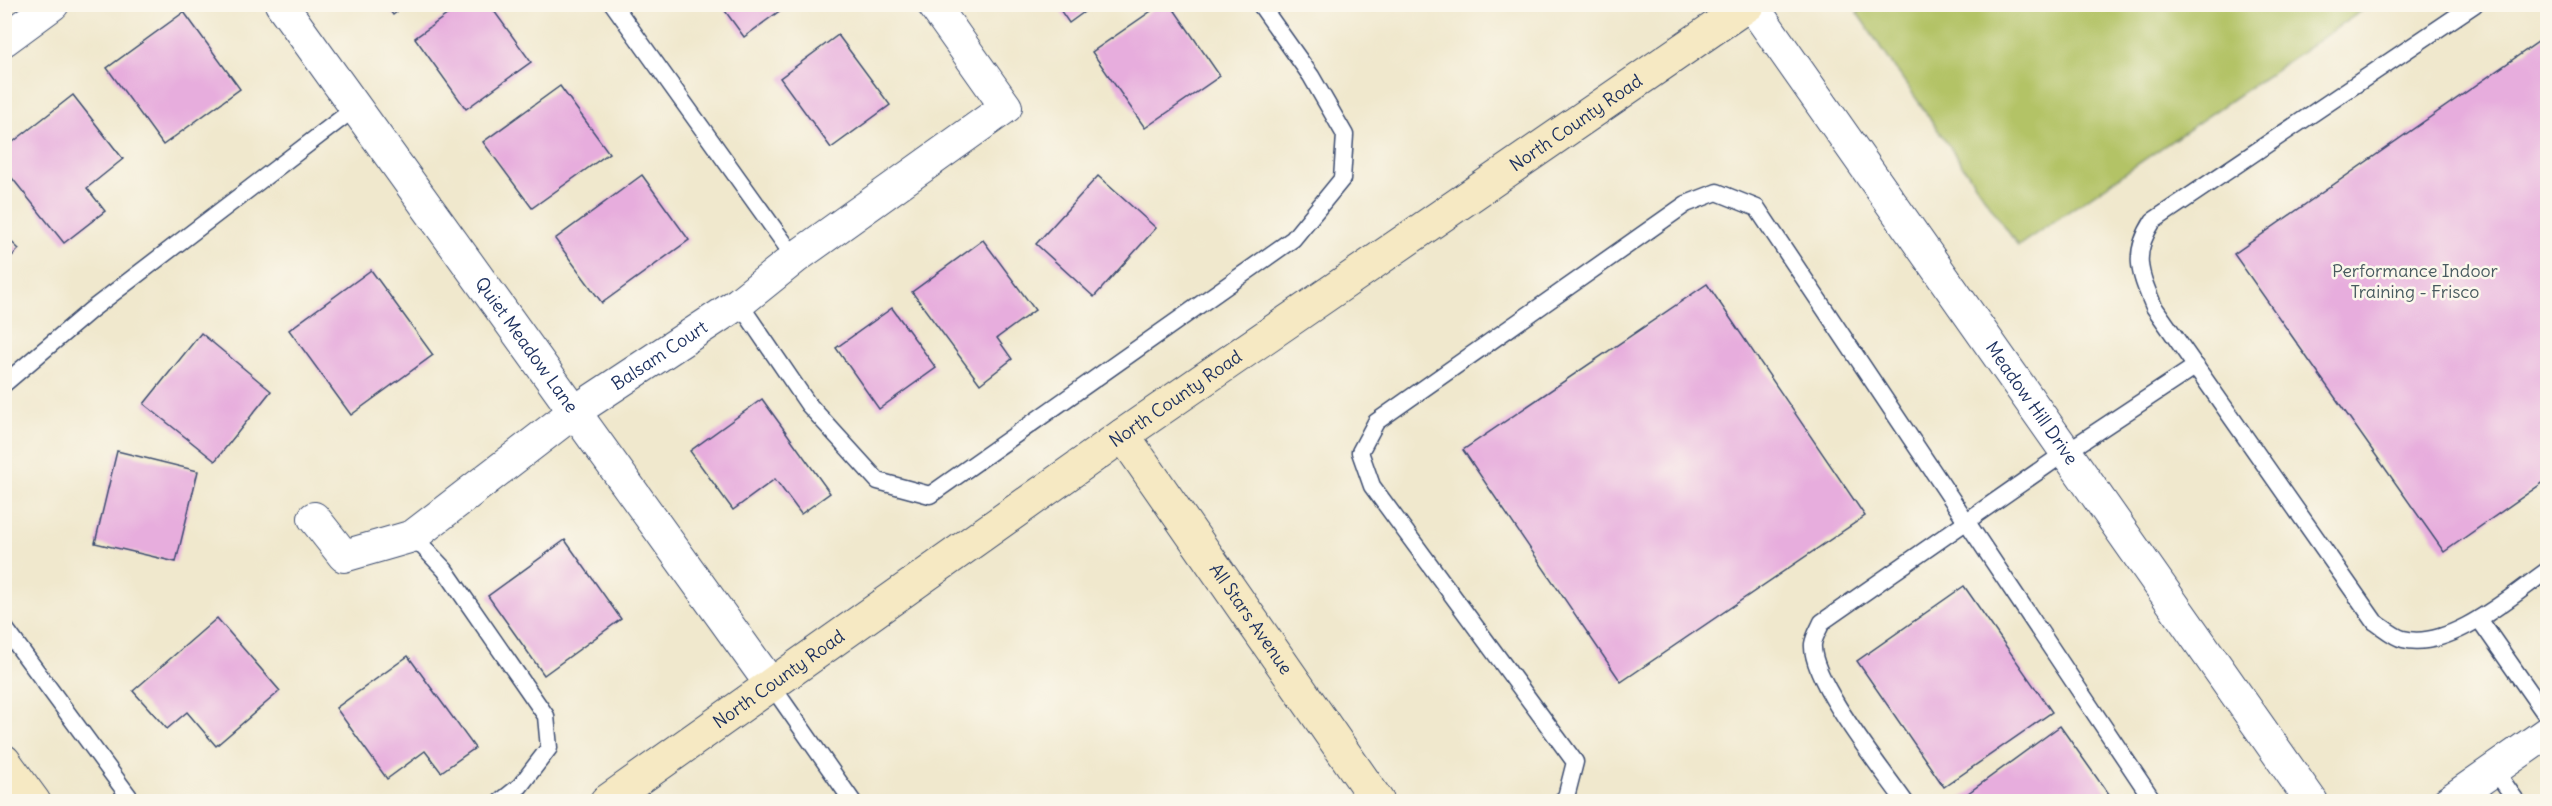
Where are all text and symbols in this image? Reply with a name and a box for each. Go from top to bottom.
street label: North County Road [1505,69,1647,176]
park label: Performance Indoor Training - Frisco [2332,259,2499,303]
street label: Quiet Meadow Lane [470,272,583,417]
street label: Balsam Court [607,315,712,395]
street label: Meadow Hill Drive [1981,337,2083,469]
street label: North County Road [1105,344,1247,452]
street label: All Stars Avenue [1205,559,1298,679]
street label: North County Road [708,624,849,733]

